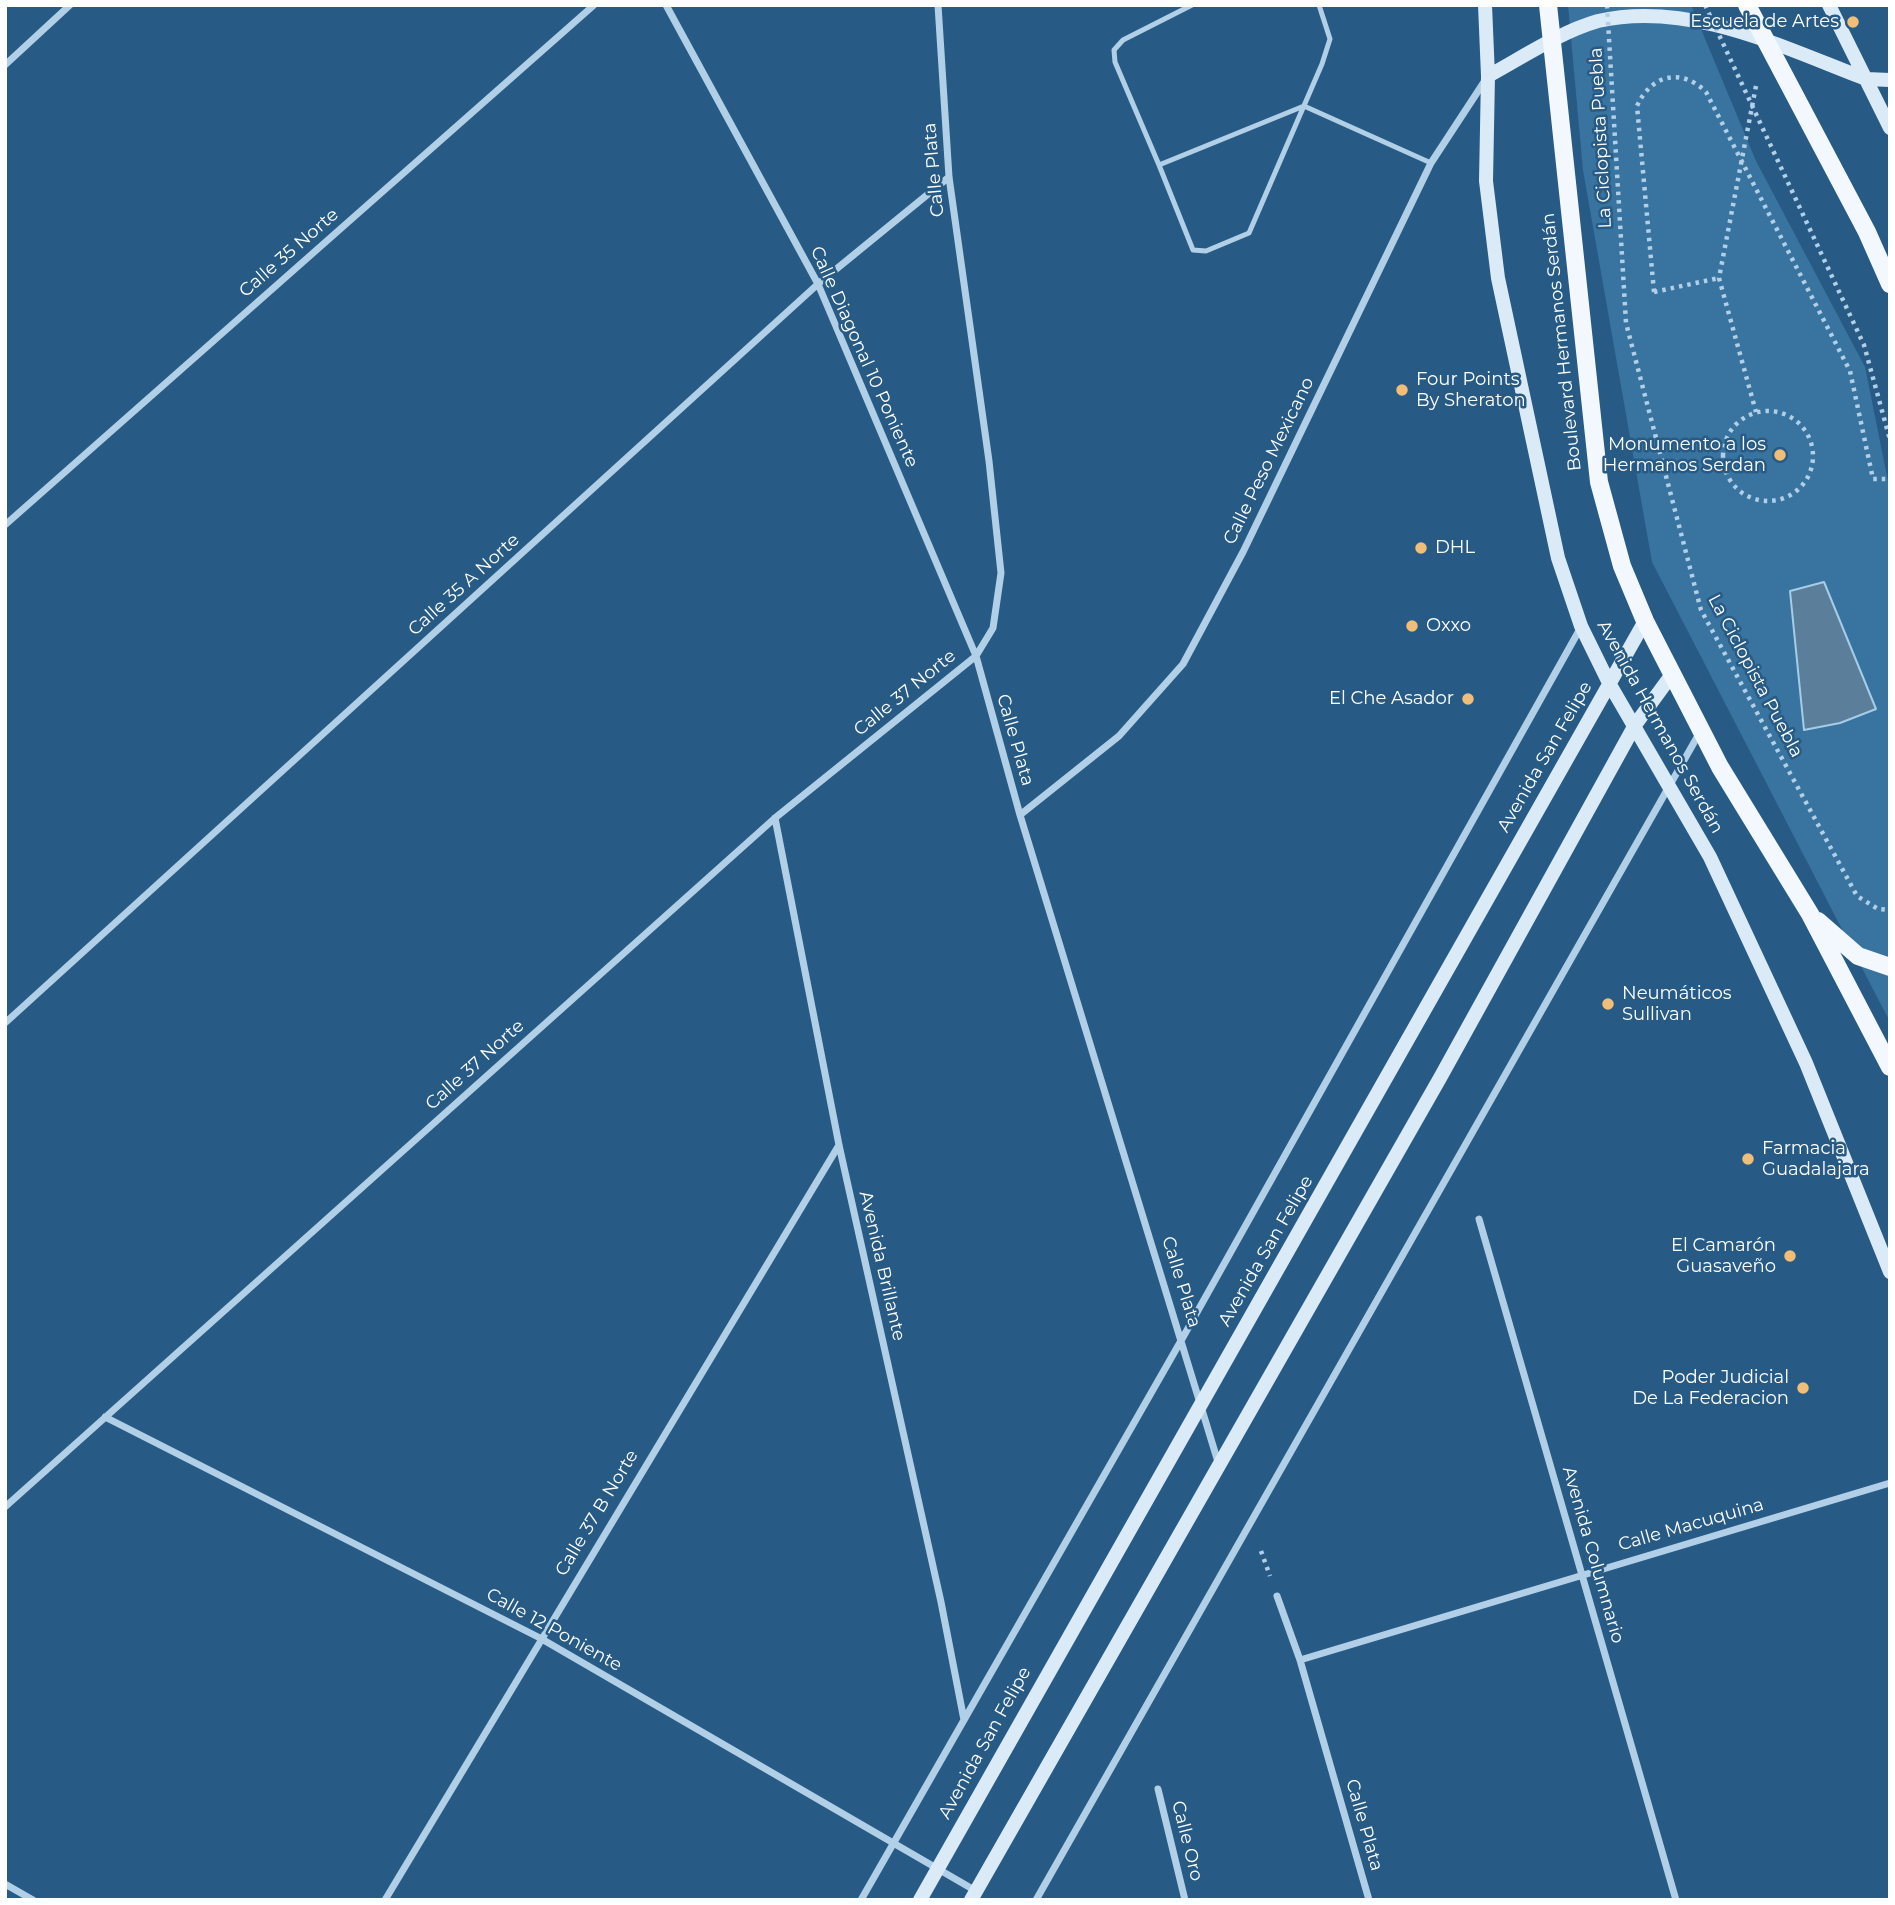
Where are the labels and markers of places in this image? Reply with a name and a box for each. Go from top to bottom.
place label: Escuela de Artes [1690,11,1839,33]
marker: Escuela de Artes [1845,14,1861,30]
place label: Four Points By Sheraton [1416,369,1526,412]
marker: Four Points By Sheraton [1394,382,1410,398]
place label: Monumento a los Hermanos Serdan [1603,434,1766,476]
marker: Monumento a los Hermanos Serdan [1772,447,1788,463]
place label: DHL [1435,537,1475,559]
marker: DHL [1413,540,1429,556]
place label: Oxxo [1426,615,1471,637]
marker: Oxxo [1404,618,1420,634]
place label: El Che Asador [1329,688,1454,710]
marker: El Che Asador [1460,691,1476,707]
place label: Neumáticos Sullivan [1622,983,1732,1026]
marker: Neumáticos Sullivan [1600,996,1616,1012]
place label: Farmacia Guadalajara [1762,1138,1870,1180]
marker: Farmacia Guadalajara [1740,1151,1756,1167]
place label: El Camarón Guasaveño [1671,1235,1776,1278]
marker: El Camarón Guasaveño [1782,1248,1798,1264]
place label: Poder Judicial De La Federacion [1632,1367,1789,1410]
marker: Poder Judicial De La Federacion [1795,1380,1811,1396]

